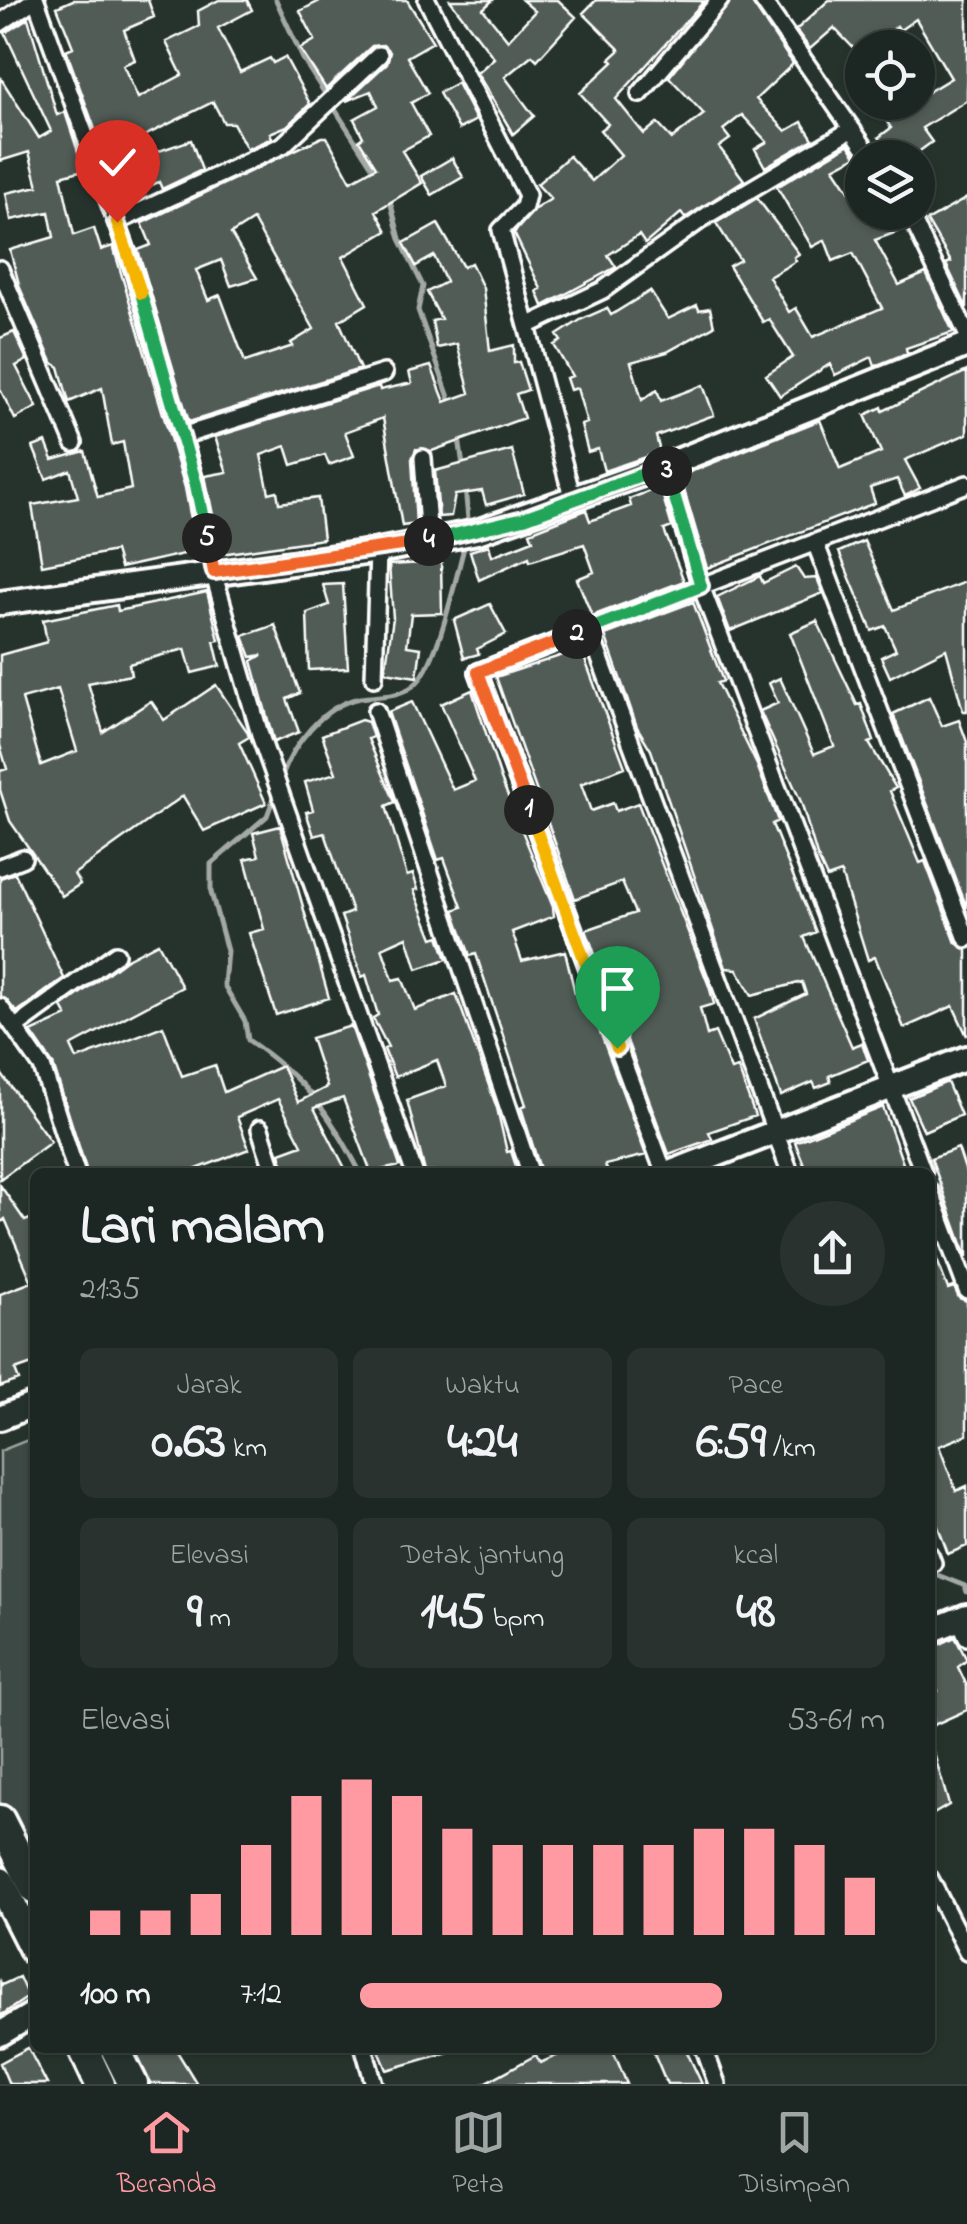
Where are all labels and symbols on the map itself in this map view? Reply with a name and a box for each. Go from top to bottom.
pin [75,120,160,223]
pin: 3 [642,446,692,496]
pin: 5 [182,513,232,563]
pin: 4 [404,516,454,566]
pin: 2 [552,609,602,659]
pin: 1 [504,785,554,835]
pin [575,946,660,1049]

